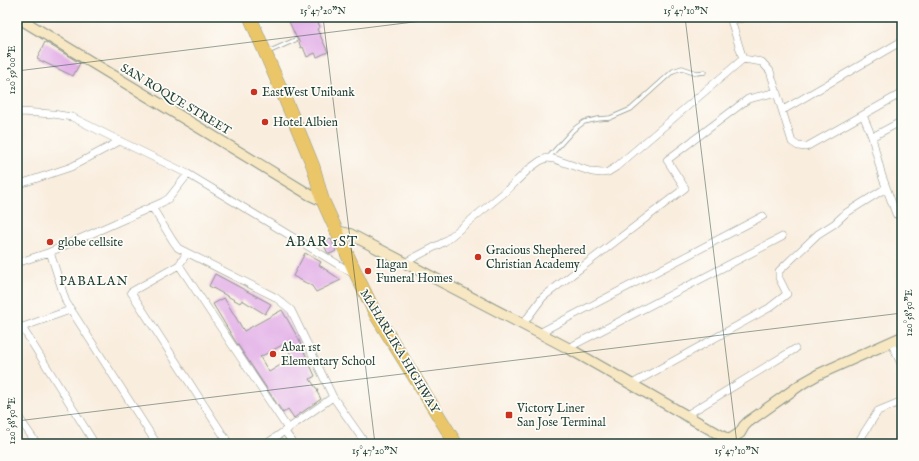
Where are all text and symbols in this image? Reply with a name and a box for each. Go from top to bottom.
text: 15°47'20"N [300,5,346,18]
text: 15°47'10"N [664,5,709,18]
text: 120°59'00"E [6,45,19,94]
street label: SAN ROQUE STREET [118,61,234,138]
place label: EastWest Unibank [262,85,355,100]
marker: EastWest Unibank [249,87,259,97]
place label: Hotel Albien [273,115,339,130]
marker: Hotel Albien [260,117,270,127]
district label: ABAR 1ST [285,233,358,251]
place label: globe cellsite [58,235,123,250]
marker: globe cellsite [45,237,55,247]
place label: Gracious Shephered Christian Academy [486,243,586,272]
marker: Gracious Shephered Christian Academy [473,252,483,262]
place label: Ilagan Funeral Homes [376,257,453,286]
marker: Ilagan Funeral Homes [363,266,373,276]
district label: PABALAN [59,273,129,290]
street label: MAHARLIKA HIGHWAY [357,287,443,417]
text: 120°58'50"E [903,289,916,337]
place label: Abar 1st Elementary School [280,340,376,369]
marker: Abar 1st Elementary School [268,349,278,359]
text: 120°58'50"E [6,397,19,445]
place label: Victory Liner San Jose Terminal [516,401,606,431]
marker: Victory Liner San Jose Terminal [504,410,514,420]
text: 15°47'20"N [352,445,398,458]
text: 15°47'10"N [715,445,760,458]

